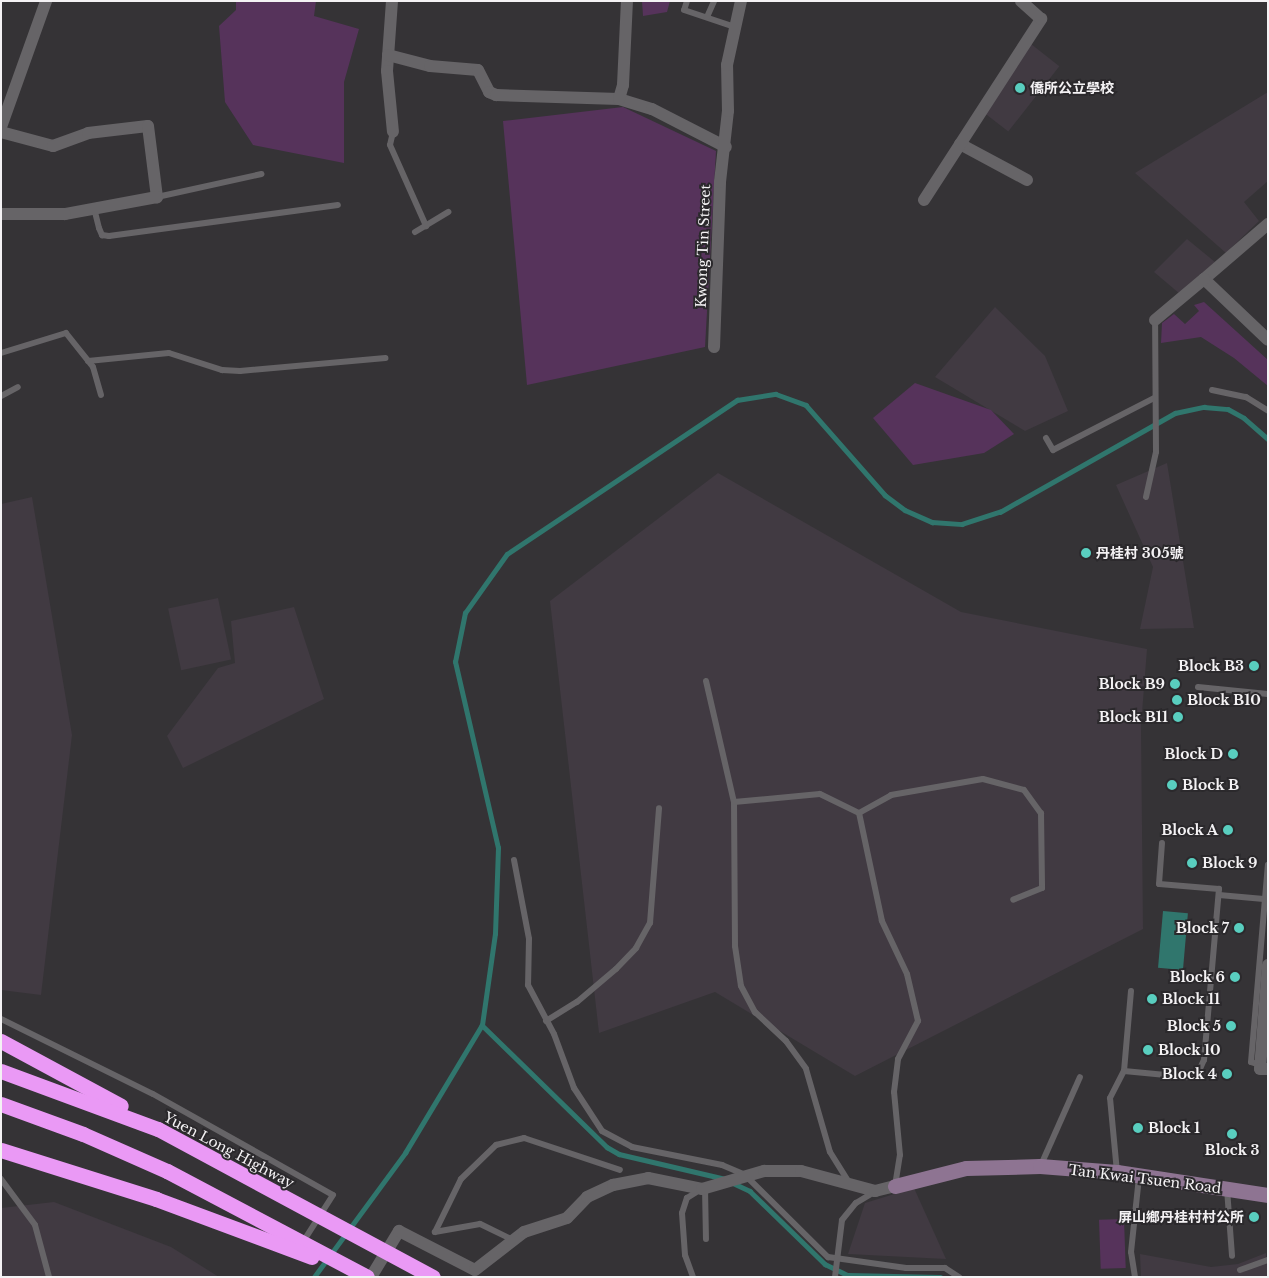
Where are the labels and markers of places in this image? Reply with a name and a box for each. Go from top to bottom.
place label: 僑所公立學校 [1030,80,1114,96]
marker: 僑所公立學校 [1014,82,1026,94]
place label: 丹桂村 305號 [1096,545,1184,561]
marker: 丹桂村 305號 [1080,547,1092,559]
place label: Block B3 [1178,658,1244,674]
marker: Block B3 [1248,660,1260,672]
place label: Block B9 [1098,676,1165,692]
marker: Block B9 [1169,678,1181,690]
place label: Block B10 [1187,692,1261,708]
marker: Block B10 [1171,694,1183,706]
place label: Block B11 [1098,709,1168,725]
marker: Block B11 [1172,711,1184,723]
place label: Block D [1164,746,1223,762]
marker: Block D [1227,748,1239,760]
place label: Block B [1182,777,1239,793]
marker: Block B [1166,779,1178,791]
place label: Block A [1160,822,1218,838]
marker: Block A [1222,824,1234,836]
place label: Block 9 [1202,855,1258,871]
marker: Block 9 [1186,857,1198,869]
place label: Block 7 [1176,920,1229,936]
marker: Block 7 [1233,922,1245,934]
place label: Block 6 [1169,969,1225,985]
marker: Block 6 [1229,971,1241,983]
place label: Block 11 [1162,991,1220,1007]
marker: Block 11 [1146,993,1158,1005]
place label: Block 5 [1166,1018,1221,1034]
marker: Block 5 [1225,1020,1237,1032]
place label: Block 10 [1158,1042,1221,1058]
marker: Block 10 [1142,1044,1154,1056]
place label: Block 4 [1161,1066,1217,1082]
marker: Block 4 [1221,1068,1233,1080]
place label: Block 1 [1148,1120,1200,1136]
marker: Block 1 [1132,1122,1144,1134]
marker: Block 3 [1226,1128,1238,1140]
place label: Block 3 [1204,1142,1260,1158]
place label: 屏山鄉丹桂村村公所 [1118,1209,1244,1225]
marker: 屏山鄉丹桂村村公所 [1248,1211,1260,1223]

